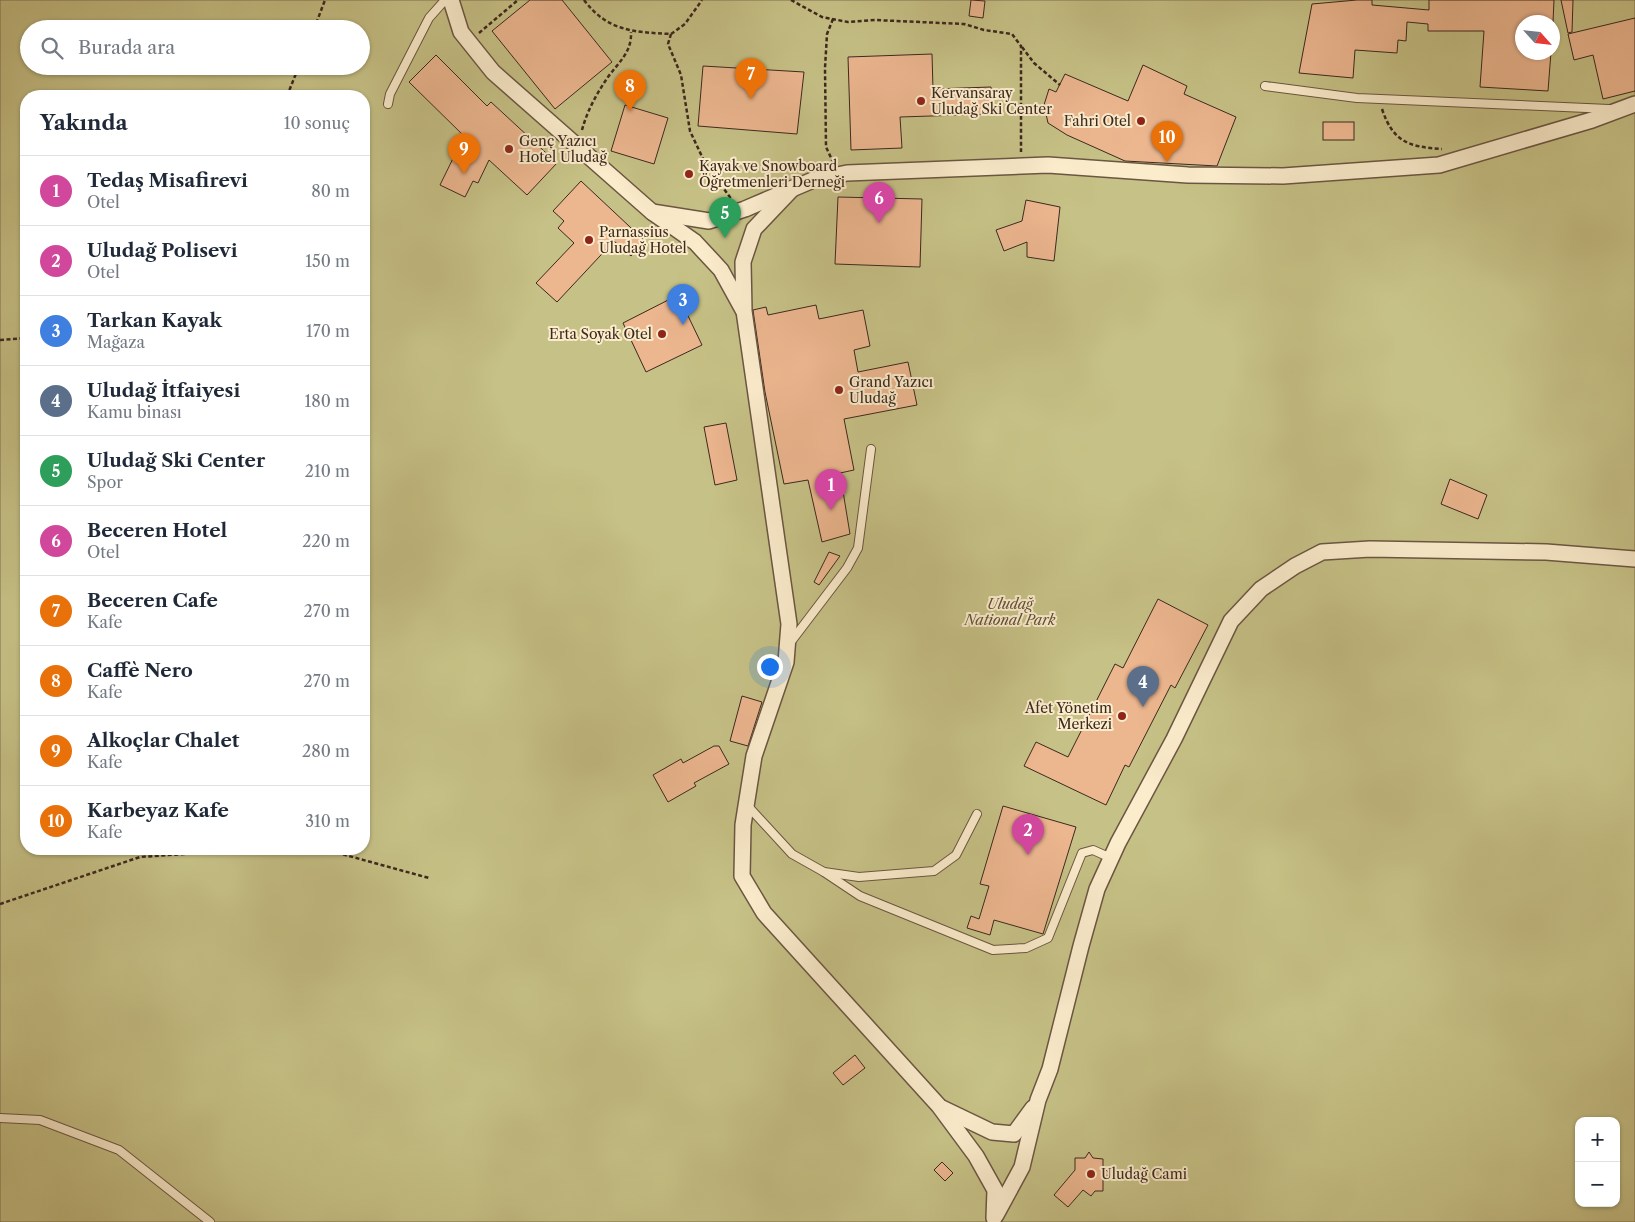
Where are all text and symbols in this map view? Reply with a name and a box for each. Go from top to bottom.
north arrow [1515,15,1560,60]
search box [20,20,370,75]
icon: search [38,34,66,62]
text: Burada ara [78,36,175,59]
pin: 7 [735,58,767,99]
pin: 8 [614,70,646,111]
place label: Kervansaray Uludağ Ski Center [931,84,1052,118]
marker: Kervansaray Uludağ Ski Center [915,95,927,107]
text: Yakında [40,110,128,135]
place label: Fahri Otel [1064,112,1131,130]
text: 10 sonuç [284,113,350,133]
marker: Fahri Otel [1135,115,1147,127]
pin: 10 [1151,121,1183,162]
place label: Genç Yazıcı Hotel Uludağ [519,132,607,166]
pin: 9 [448,133,480,174]
marker: Genç Yazıcı Hotel Uludağ [503,143,515,155]
place label: Kayak ve Snowboard Öğretmenleri Derneği [699,157,845,191]
marker: Kayak ve Snowboard Öğretmenleri Derneği [683,168,695,180]
text: Tedaş Misafirevi [87,169,248,192]
text: 1 [52,181,60,201]
text: 80 m [311,181,350,201]
pin: 6 [863,182,895,223]
text: Otel [87,192,120,212]
pin: 5 [709,197,741,238]
place label: Parnassius Uludağ Hotel [599,223,687,257]
marker: Parnassius Uludağ Hotel [583,234,595,246]
text: Uludağ Polisevi [87,239,238,262]
text: 2 [51,251,61,271]
text: 150 m [305,251,350,271]
text: Otel [87,262,120,282]
pin: 3 [667,284,699,325]
text: Tarkan Kayak [87,309,222,332]
text: 3 [51,321,61,341]
text: 170 m [306,321,350,341]
place label: Erta Soyak Otel [549,325,652,343]
marker: Erta Soyak Otel [656,328,668,340]
text: Mağaza [87,332,145,352]
place label: Grand Yazıcı Uludağ [849,373,933,407]
text: Uludağ İtfaiyesi [87,379,240,402]
marker: Grand Yazıcı Uludağ [833,384,845,396]
text: 4 [51,391,61,411]
text: 180 m [304,391,350,411]
text: Kamu binası [87,402,182,422]
text: Uludağ Ski Center [87,449,265,472]
text: 5 [52,461,60,481]
text: 210 m [305,461,350,481]
pin: 1 [815,469,847,510]
text: Spor [87,472,123,492]
text: Beceren Hotel [87,519,227,542]
text: 6 [51,531,61,551]
text: 220 m [302,531,350,551]
text: Otel [87,542,120,562]
text: Beceren Cafe [87,589,218,612]
park label: Uludağ National Park [963,595,1056,629]
text: 7 [52,601,60,621]
text: 270 m [304,601,350,621]
text: Kafe [87,612,122,632]
your location [757,654,783,680]
text: Caffè Nero [87,659,193,682]
pin: 4 [1127,666,1159,707]
text: 8 [51,671,61,691]
text: 270 m [304,671,350,691]
text: Kafe [87,682,122,702]
place label: Afet Yönetim Merkezi [1024,699,1112,733]
marker: Afet Yönetim Merkezi [1116,710,1128,722]
text: Alkoçlar Chalet [87,729,240,752]
text: 9 [51,741,61,761]
text: 280 m [302,741,350,761]
text: Kafe [87,752,122,772]
text: Karbeyaz Kafe [87,799,229,822]
text: 10 [47,811,65,831]
text: 310 m [305,811,350,831]
pin: 2 [1012,814,1044,855]
text: Kafe [87,822,122,842]
map controls [1575,1117,1620,1207]
button: + [1575,1117,1620,1162]
button: − [1575,1162,1620,1207]
place label: Uludağ Cami [1101,1165,1187,1183]
marker: Uludağ Cami [1085,1168,1097,1180]

